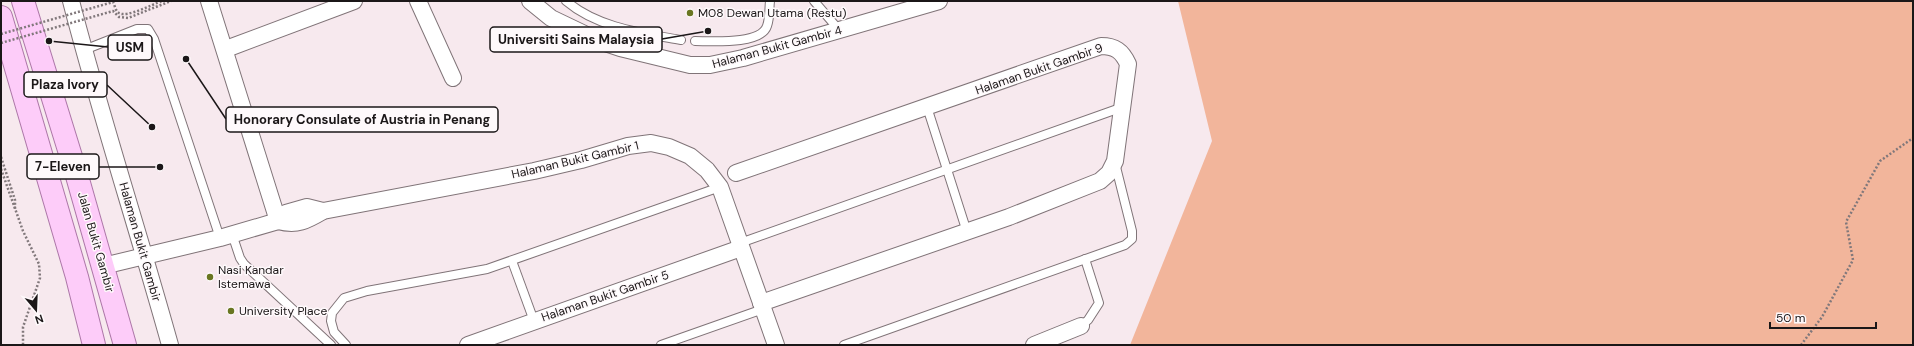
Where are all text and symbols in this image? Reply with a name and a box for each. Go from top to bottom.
place label: M08 Dewan Utama (Restu) [698,5,847,21]
marker: M08 Dewan Utama (Restu) [685,8,695,18]
street label: Halaman Bukit Gambir 4 [710,22,844,72]
callout: Universiti Sains Malaysia [490,27,662,52]
text: Universiti Sains Malaysia [498,31,654,48]
callout: USM [108,35,152,60]
text: USM [116,39,144,56]
street label: Halaman Bukit Gambir 9 [973,40,1105,98]
callout: Plaza Ivory [24,72,107,97]
text: Plaza Ivory [31,76,99,93]
callout: Honorary Consulate of Austria in Penang [226,107,498,132]
text: Honorary Consulate of Austria in Penang [234,111,490,128]
street label: Halaman Bukit Gambir 1 [510,138,640,182]
callout: 7-Eleven [27,154,99,179]
text: 7-Eleven [35,158,91,175]
street label: Halaman Bukit Gambir [115,181,165,304]
street label: Jalan Bukit Gambir [74,190,118,295]
place label: Nasi Kandar Istemawa [218,262,284,292]
street label: Halaman Bukit Gambir 5 [539,267,671,325]
marker: Nasi Kandar Istemawa [205,272,215,282]
north arrow [16,290,56,330]
place label: University Place [239,303,327,319]
scale bar [1770,304,1876,330]
marker: University Place [226,306,236,316]
text: 50 m [1776,310,1805,326]
text: N [33,312,45,327]

